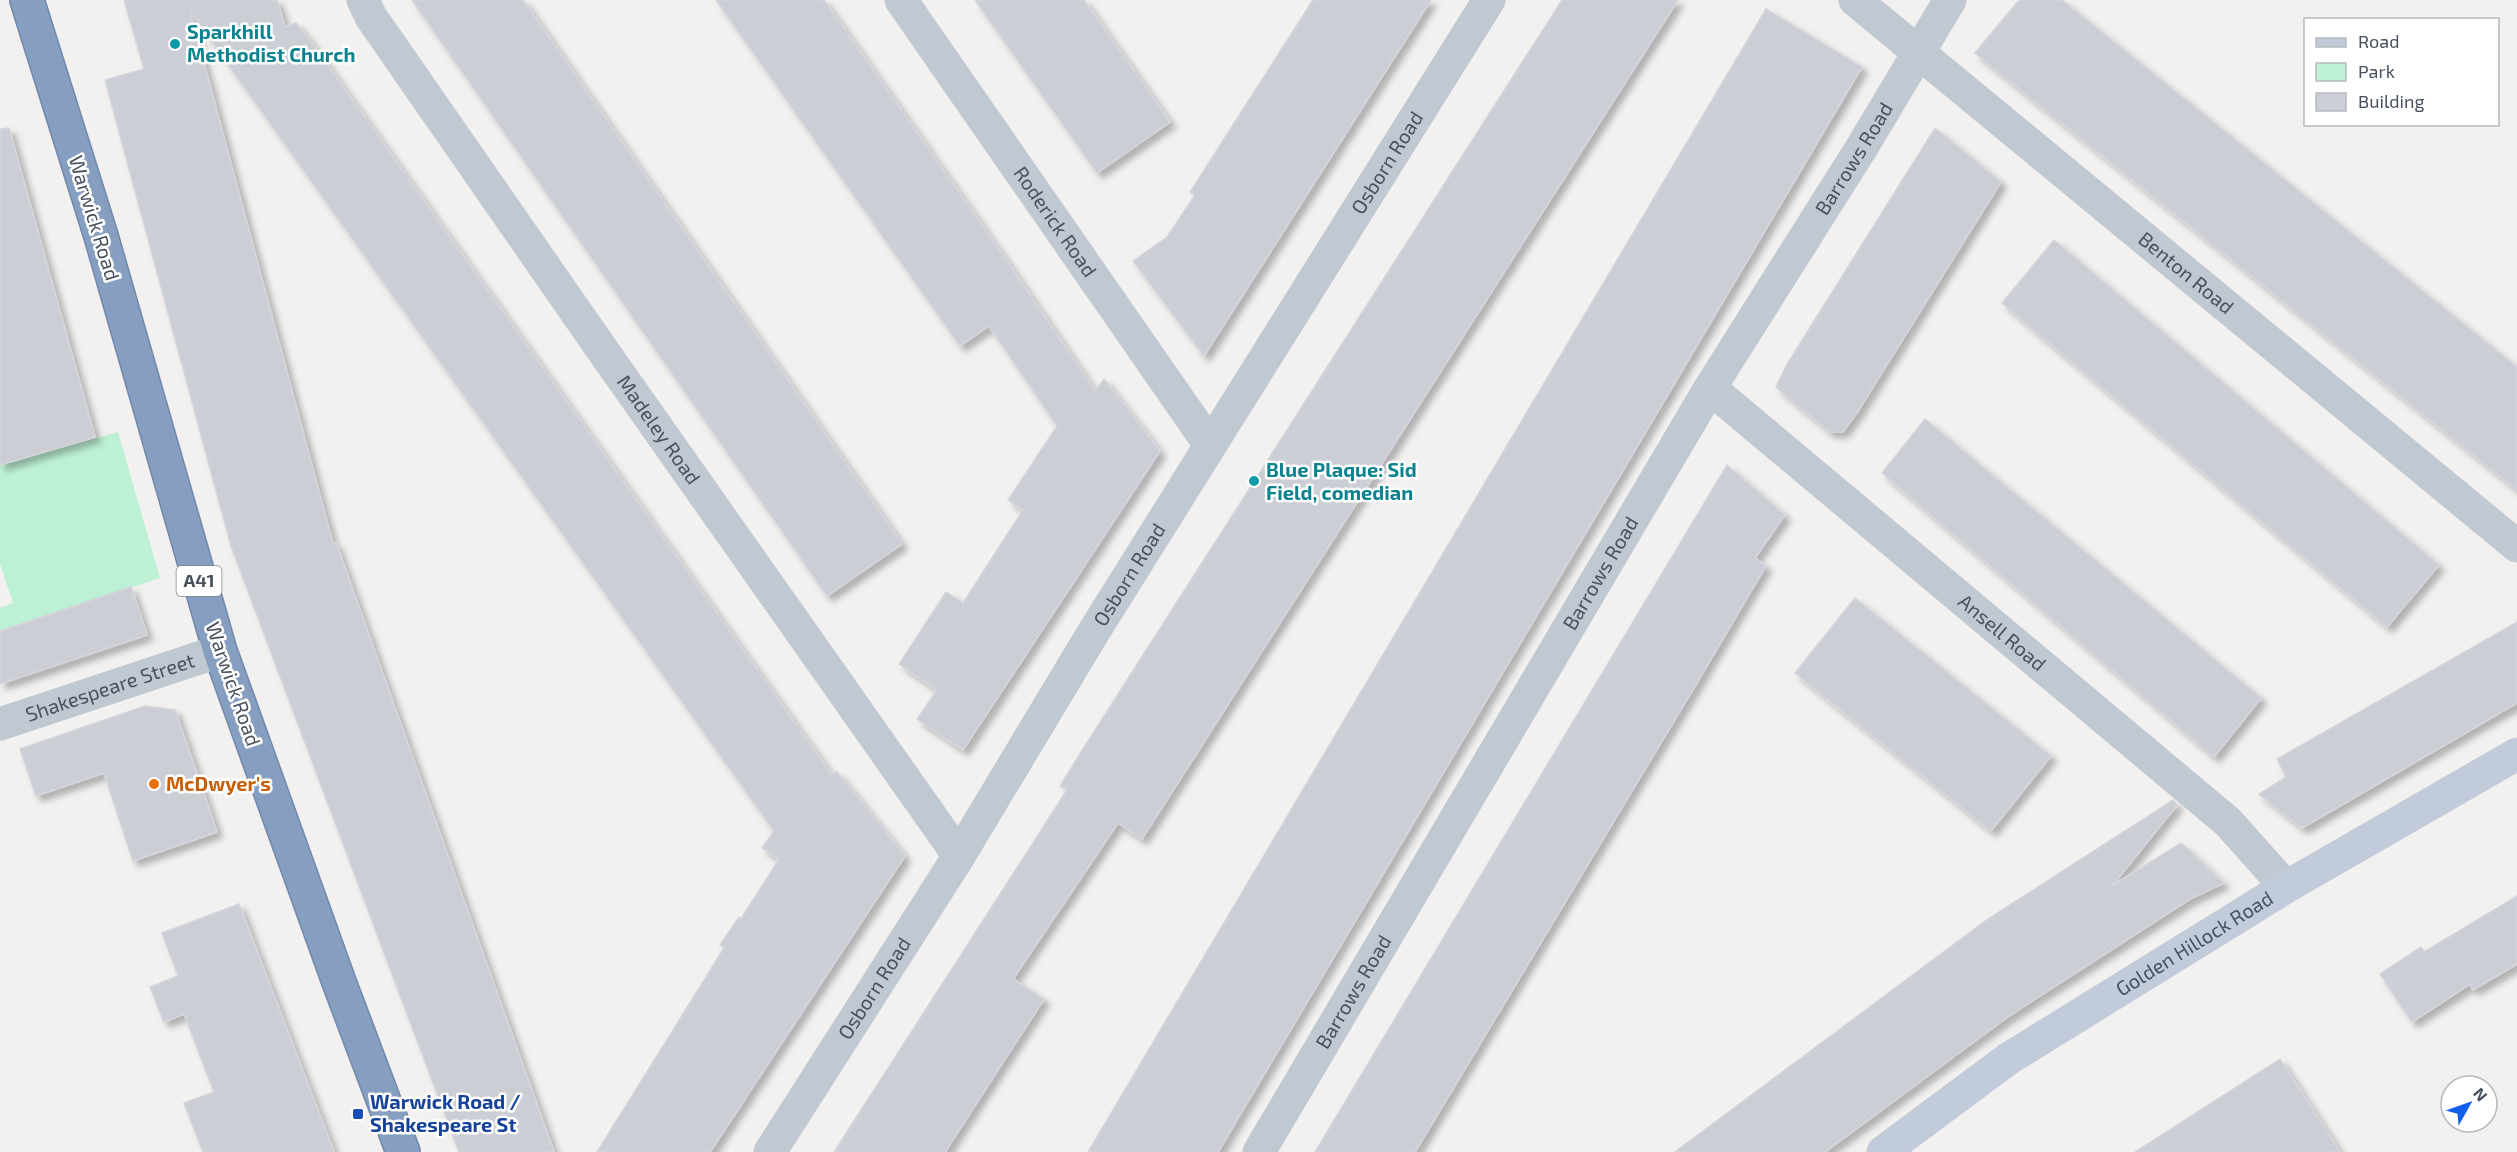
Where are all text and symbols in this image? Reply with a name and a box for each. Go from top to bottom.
legend [2304,18,2499,126]
place label: Sparkhill Methodist Church [187,19,355,66]
text: Road [2358,30,2399,52]
marker: Sparkhill Methodist Church [168,37,182,51]
text: Park [2358,60,2395,82]
text: Building [2358,90,2425,112]
street label: Barrows Road [1809,98,1897,219]
street label: Osborn Road [1345,106,1427,218]
street label: Warwick Road [65,152,125,283]
street label: Roderick Road [1009,161,1103,281]
street label: Benton Road [2134,226,2239,318]
street label: Madeley Road [613,370,706,489]
place label: Blue Plaque: Sid Field, comedian [1266,457,1417,504]
marker: Blue Plaque: Sid Field, comedian [1247,474,1261,488]
street label: Barrows Road [1557,512,1643,634]
street label: Osborn Road [1087,519,1170,630]
road number: A41 [176,566,222,596]
street label: Ansell Road [1954,588,2051,675]
street label: Warwick Road [202,619,266,749]
street label: Shakespeare Street [22,647,198,726]
place label: McDwyer's [166,771,271,796]
marker: McDwyer's [147,777,161,791]
street label: Golden Hillock Road [2111,885,2277,1000]
street label: Barrows Road [1310,930,1395,1052]
street label: Osborn Road [832,932,915,1044]
north arrow [2439,1074,2499,1134]
text: N [2470,1084,2492,1105]
place label: Warwick Road / Shakespeare St [370,1089,521,1136]
marker: Warwick Road / Shakespeare St [351,1107,365,1121]

